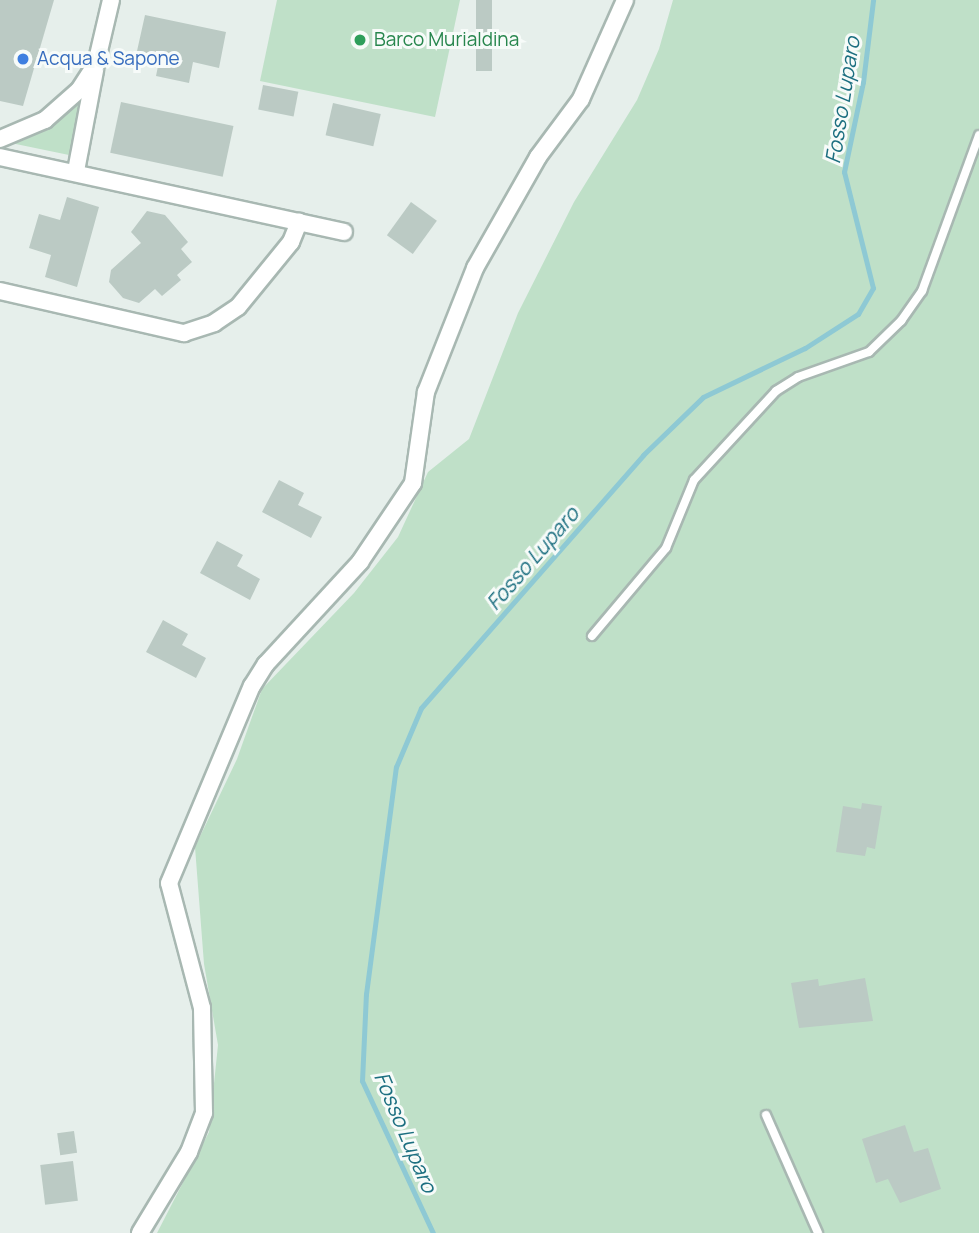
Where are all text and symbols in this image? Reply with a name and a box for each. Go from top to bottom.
place label: Barco Murialdina [374,29,519,51]
marker: Barco Murialdina [352,32,368,48]
water label: Fosso Luparo [820,35,864,165]
place label: Acqua & Sapone [37,48,180,70]
marker: Acqua & Sapone [15,51,31,67]
water label: Fosso Luparo [480,501,584,615]
water label: Fosso Luparo [369,1068,443,1196]

